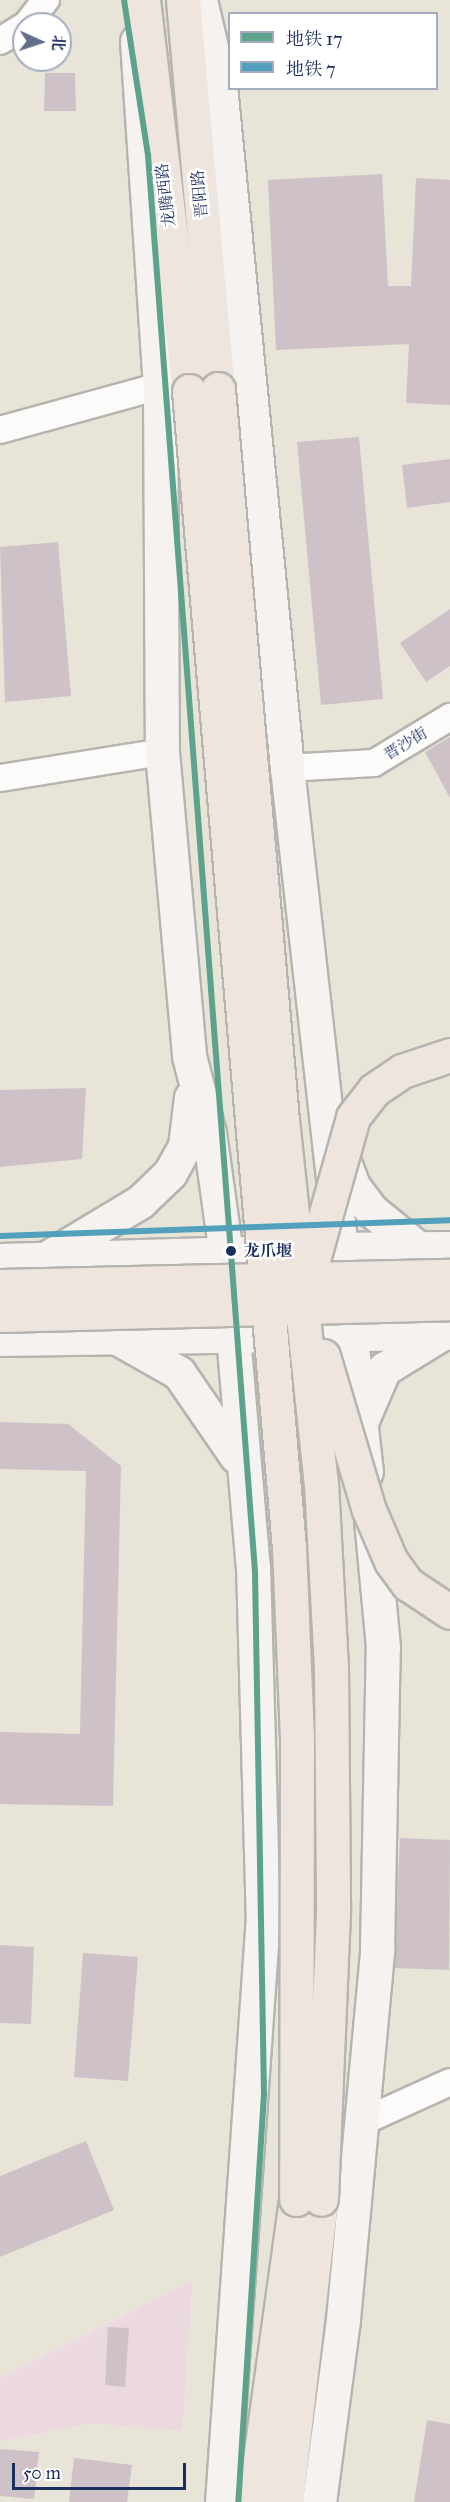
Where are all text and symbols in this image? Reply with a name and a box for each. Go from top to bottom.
north arrow [12,12,72,72]
legend [228,12,438,90]
text: 地铁 17 [286,28,343,50]
text: 北 [49,34,68,51]
text: 地铁 7 [286,58,335,80]
street label: 龙腾西路 [153,162,179,228]
street label: 晋阳路 [188,169,212,219]
street label: 晋沙街 [380,723,432,765]
place label: 龙爪堰 [244,1241,292,1261]
marker: 龙爪堰 [222,1242,240,1260]
scale bar [15,2451,189,2489]
text: 50 m [23,2462,61,2484]

